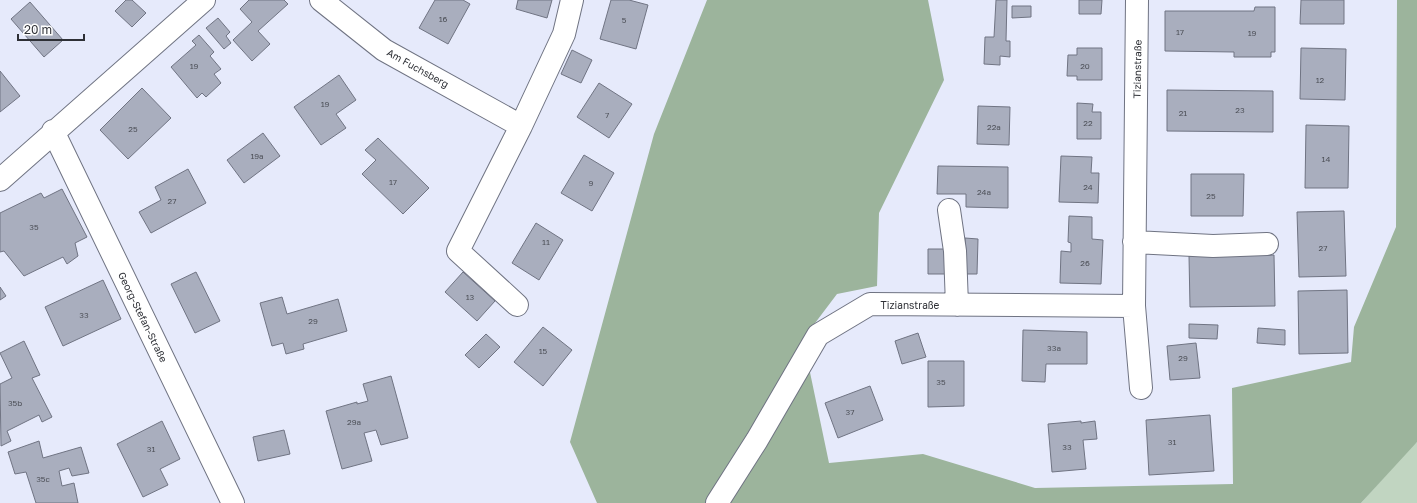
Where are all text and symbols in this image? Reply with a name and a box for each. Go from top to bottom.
house number: 16 [439,14,448,24]
house number: 5 [622,15,627,25]
scale bar [18,16,84,42]
text: 20 m [24,22,52,37]
house number: 17 [1176,27,1184,37]
house number: 19 [1248,28,1257,38]
street label: Tizianstraße [1130,39,1144,99]
street label: Am Fuchsberg [385,46,451,90]
house number: 19 [190,61,199,71]
house number: 20 [1080,61,1090,71]
house number: 12 [1316,75,1325,85]
house number: 19 [321,99,330,109]
house number: 23 [1235,105,1245,115]
house number: 21 [1179,108,1187,118]
house number: 7 [605,110,609,120]
house number: 22 [1083,118,1093,128]
house number: 22a [987,122,1001,132]
house number: 25 [128,124,138,134]
house number: 19a [250,151,264,161]
house number: 14 [1322,154,1330,164]
house number: 17 [389,177,397,187]
house number: 9 [589,178,594,188]
house number: 24 [1083,182,1093,192]
house number: 24a [977,187,991,197]
house number: 25 [1206,191,1216,201]
house number: 27 [168,196,176,206]
house number: 35 [29,222,39,232]
house number: 11 [542,237,550,247]
house number: 27 [1319,243,1327,253]
house number: 26 [1080,258,1090,268]
street label: Georg-Stefan-Straße [116,270,170,364]
house number: 13 [466,292,475,302]
street label: Tizianstraße [881,299,940,311]
house number: 33 [79,310,89,320]
house number: 29 [308,316,318,326]
house number: 33a [1047,343,1061,353]
house number: 15 [539,346,548,356]
house number: 29 [1178,353,1188,363]
house number: 35 [936,377,946,387]
house number: 35b [8,398,22,408]
house number: 37 [846,407,854,417]
house number: 29a [347,417,361,427]
house number: 31 [1168,437,1176,447]
house number: 33 [1062,442,1072,452]
house number: 31 [147,444,155,454]
house number: 35c [36,474,50,484]

